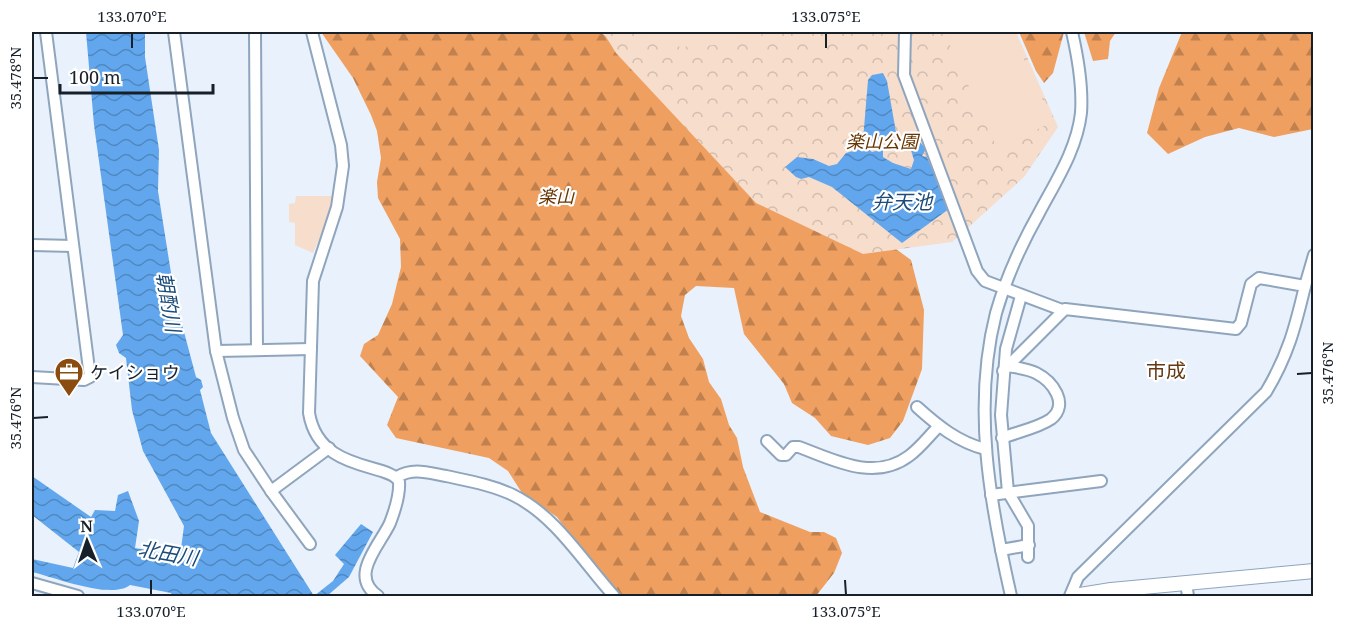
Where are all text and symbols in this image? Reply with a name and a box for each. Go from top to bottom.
text: 133.070°E [97,6,167,26]
text: 133.075°E [791,6,861,26]
text: 35.478°N [5,46,25,110]
scale bar [60,57,213,95]
text: 100 m [69,65,121,89]
park label: 楽山公園 [846,129,921,153]
park label: 楽山 [538,184,575,208]
water label: 弁天池 [872,188,934,215]
water label: 朝酌川 [150,270,188,336]
text: 35.476°N [1317,341,1337,405]
office icon: ケイショウ [53,356,85,398]
district label: 市成 [1146,357,1186,384]
place label: ケイショウ [90,360,180,384]
text: 35.476°N [5,386,25,450]
north arrow [57,511,117,571]
text: N [80,515,94,537]
water label: 北田川 [136,534,202,572]
text: 133.070°E [116,601,186,621]
text: 133.075°E [811,601,881,621]

